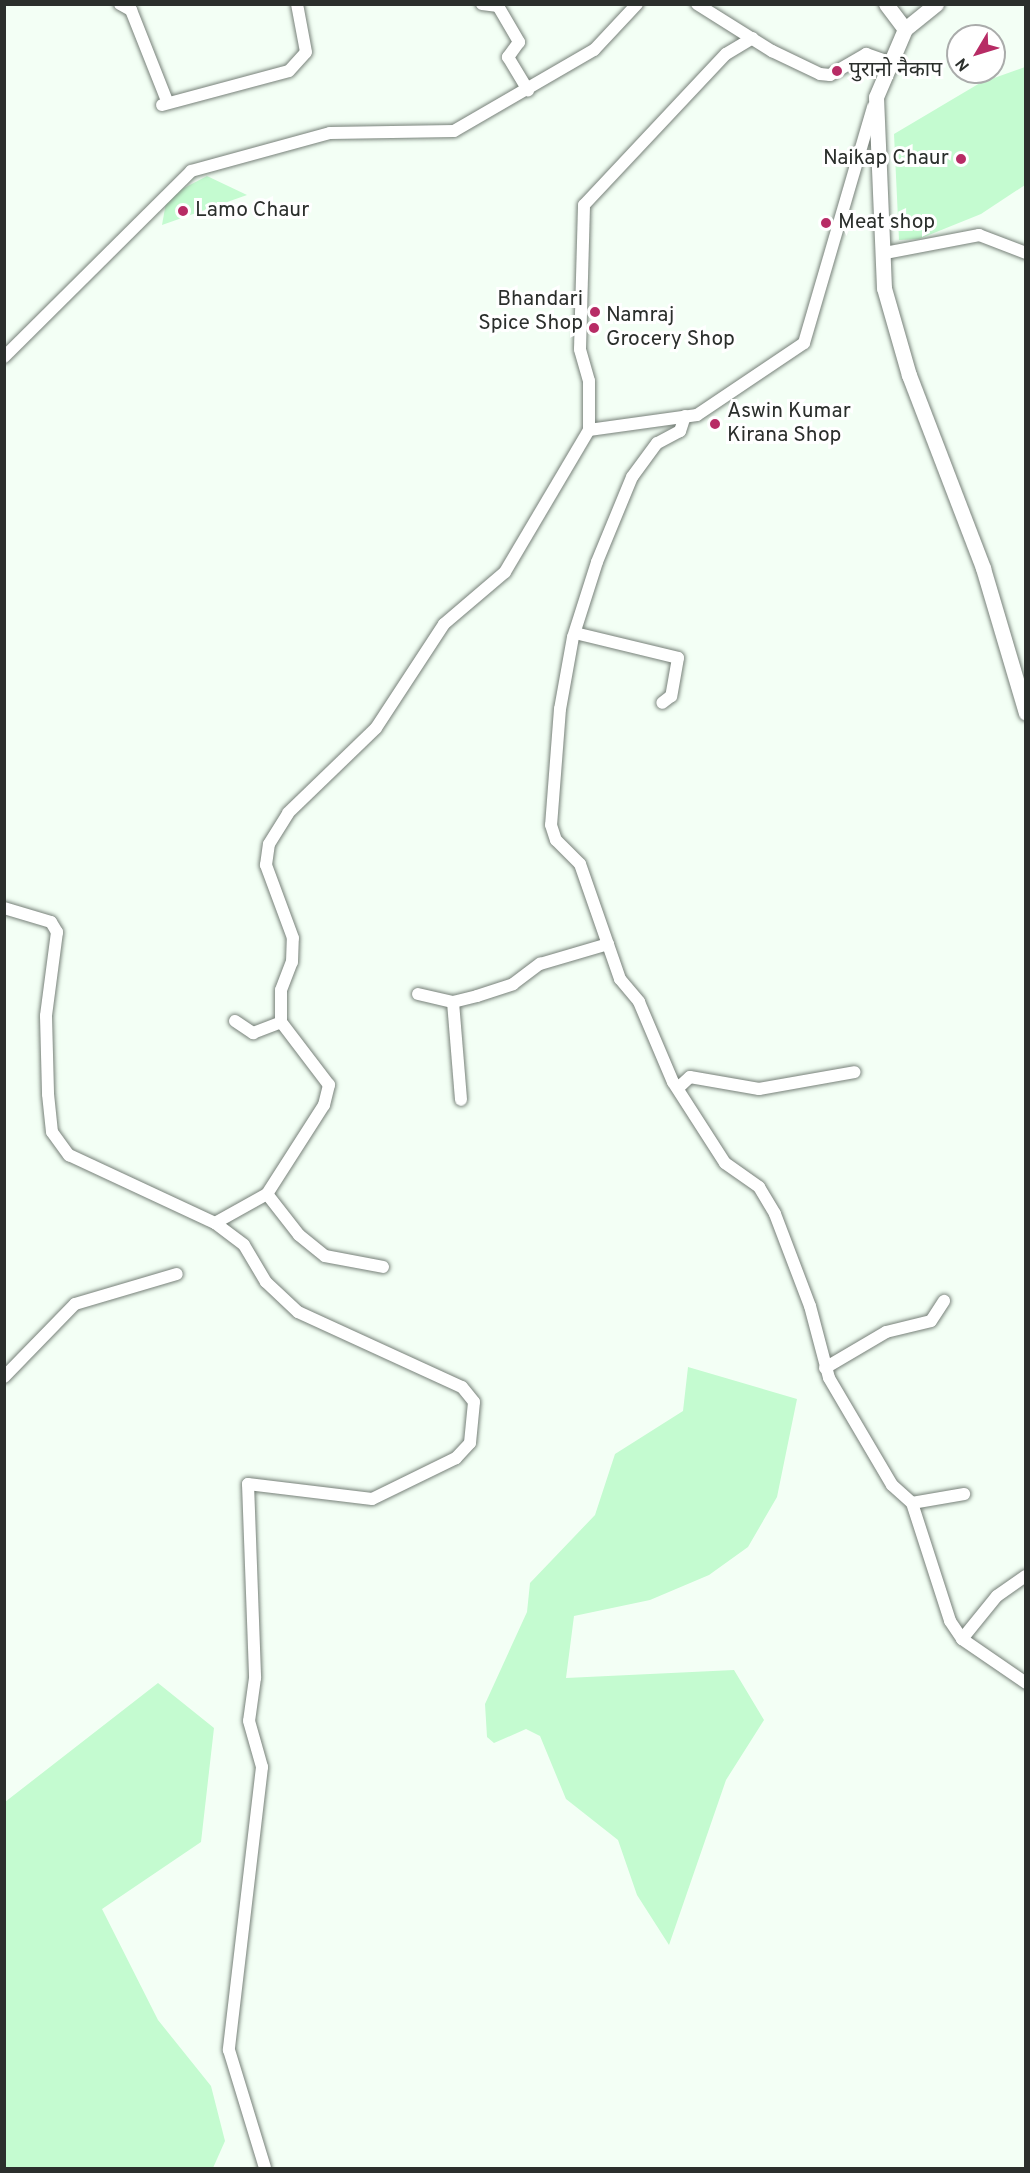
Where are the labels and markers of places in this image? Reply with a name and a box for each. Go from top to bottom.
place label: पुरानो नैकाप [849,58,942,84]
marker: पुरानो नैकाप [830,64,844,78]
place label: Naikap Chaur [823,146,949,172]
marker: Naikap Chaur [954,152,968,166]
place label: Lamo Chaur [195,198,310,224]
marker: Lamo Chaur [176,204,190,218]
place label: Meat shop [838,210,935,236]
marker: Meat shop [819,216,833,230]
place label: Bhandari Spice Shop [478,287,583,337]
place label: Namraj Grocery Shop [606,303,735,353]
marker: Bhandari Spice Shop [588,305,602,319]
marker: Namraj Grocery Shop [587,321,601,335]
place label: Aswin Kumar Kirana Shop [727,399,851,449]
marker: Aswin Kumar Kirana Shop [708,417,722,431]

